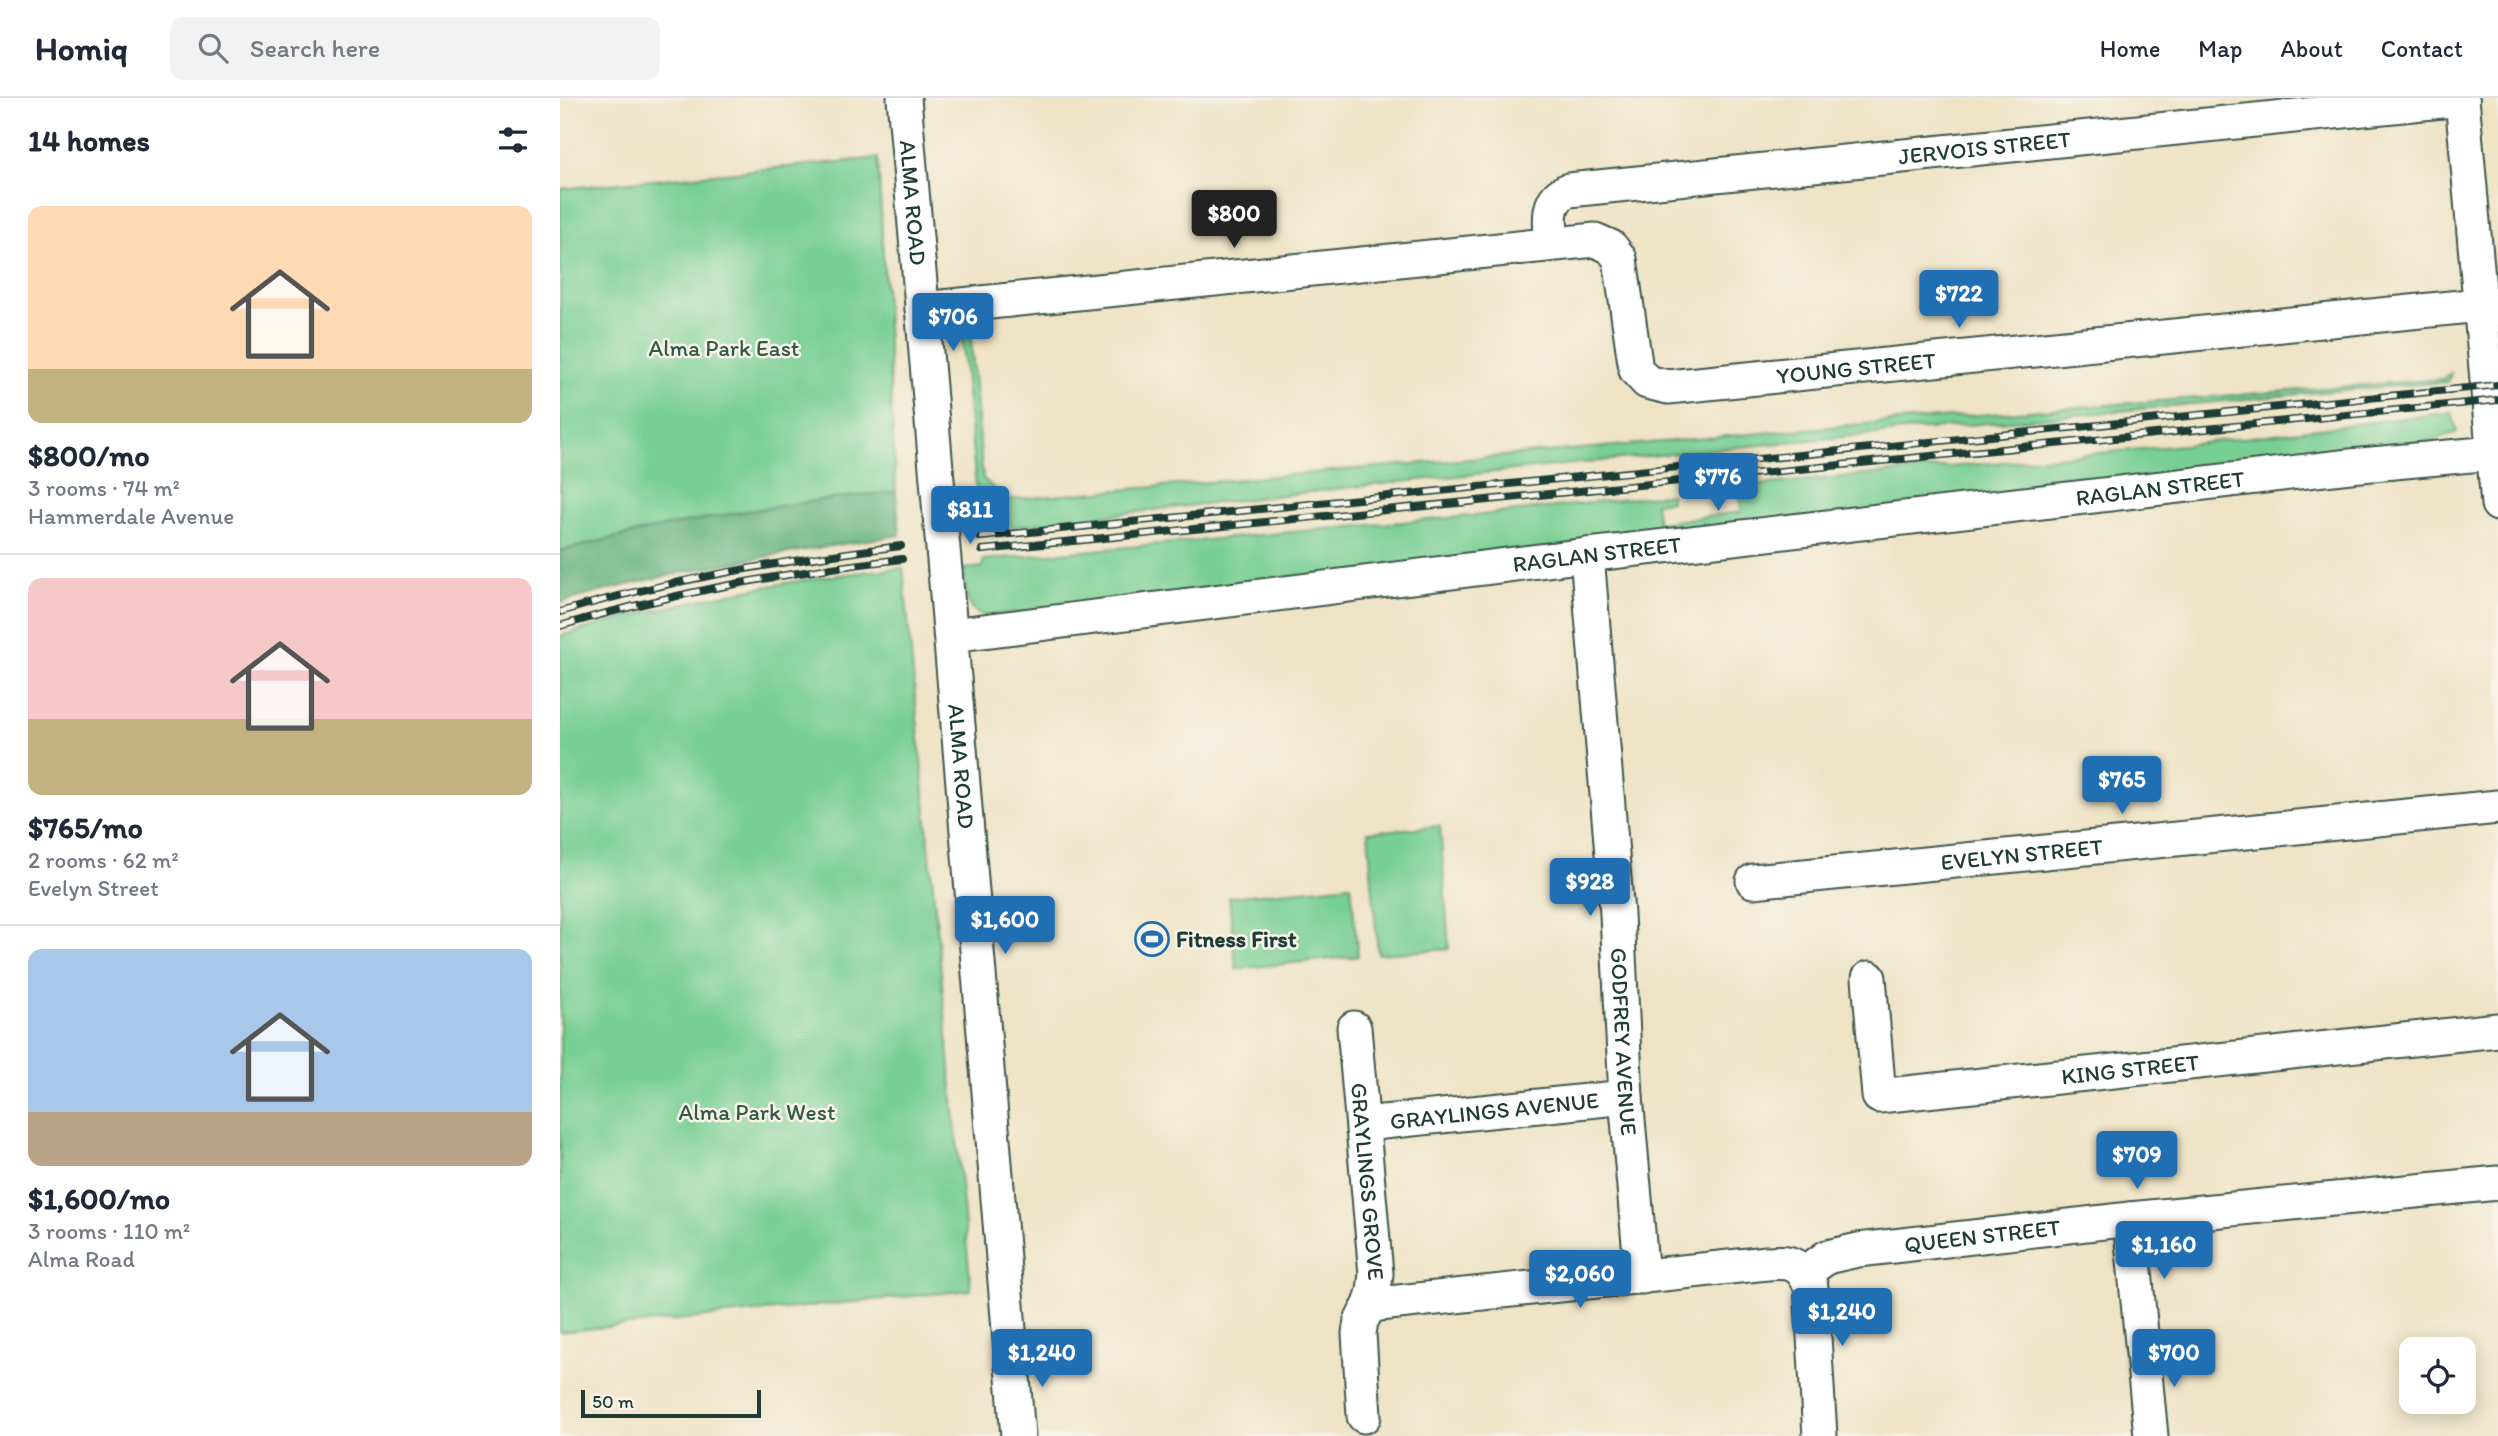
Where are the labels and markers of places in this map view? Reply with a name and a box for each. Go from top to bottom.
pin: $800 [1193,190,1275,250]
pin: $722 [1918,271,2000,330]
pin: $706 [912,294,994,353]
pin: $776 [1677,454,1759,513]
pin: $811 [929,486,1011,546]
pin: $765 [2081,756,2163,816]
pin: $928 [1549,858,1631,918]
pin: $1,600 [948,896,1062,956]
sports icon: Fitness First [1133,920,1171,958]
place label: Fitness First [1176,925,1297,953]
pin: $709 [2096,1132,2178,1191]
pin: $1,160 [2107,1222,2221,1281]
pin: $2,060 [1523,1250,1637,1310]
pin: $1,240 [1785,1288,1899,1348]
pin: $1,240 [985,1330,1099,1389]
pin: $700 [2133,1330,2215,1389]

